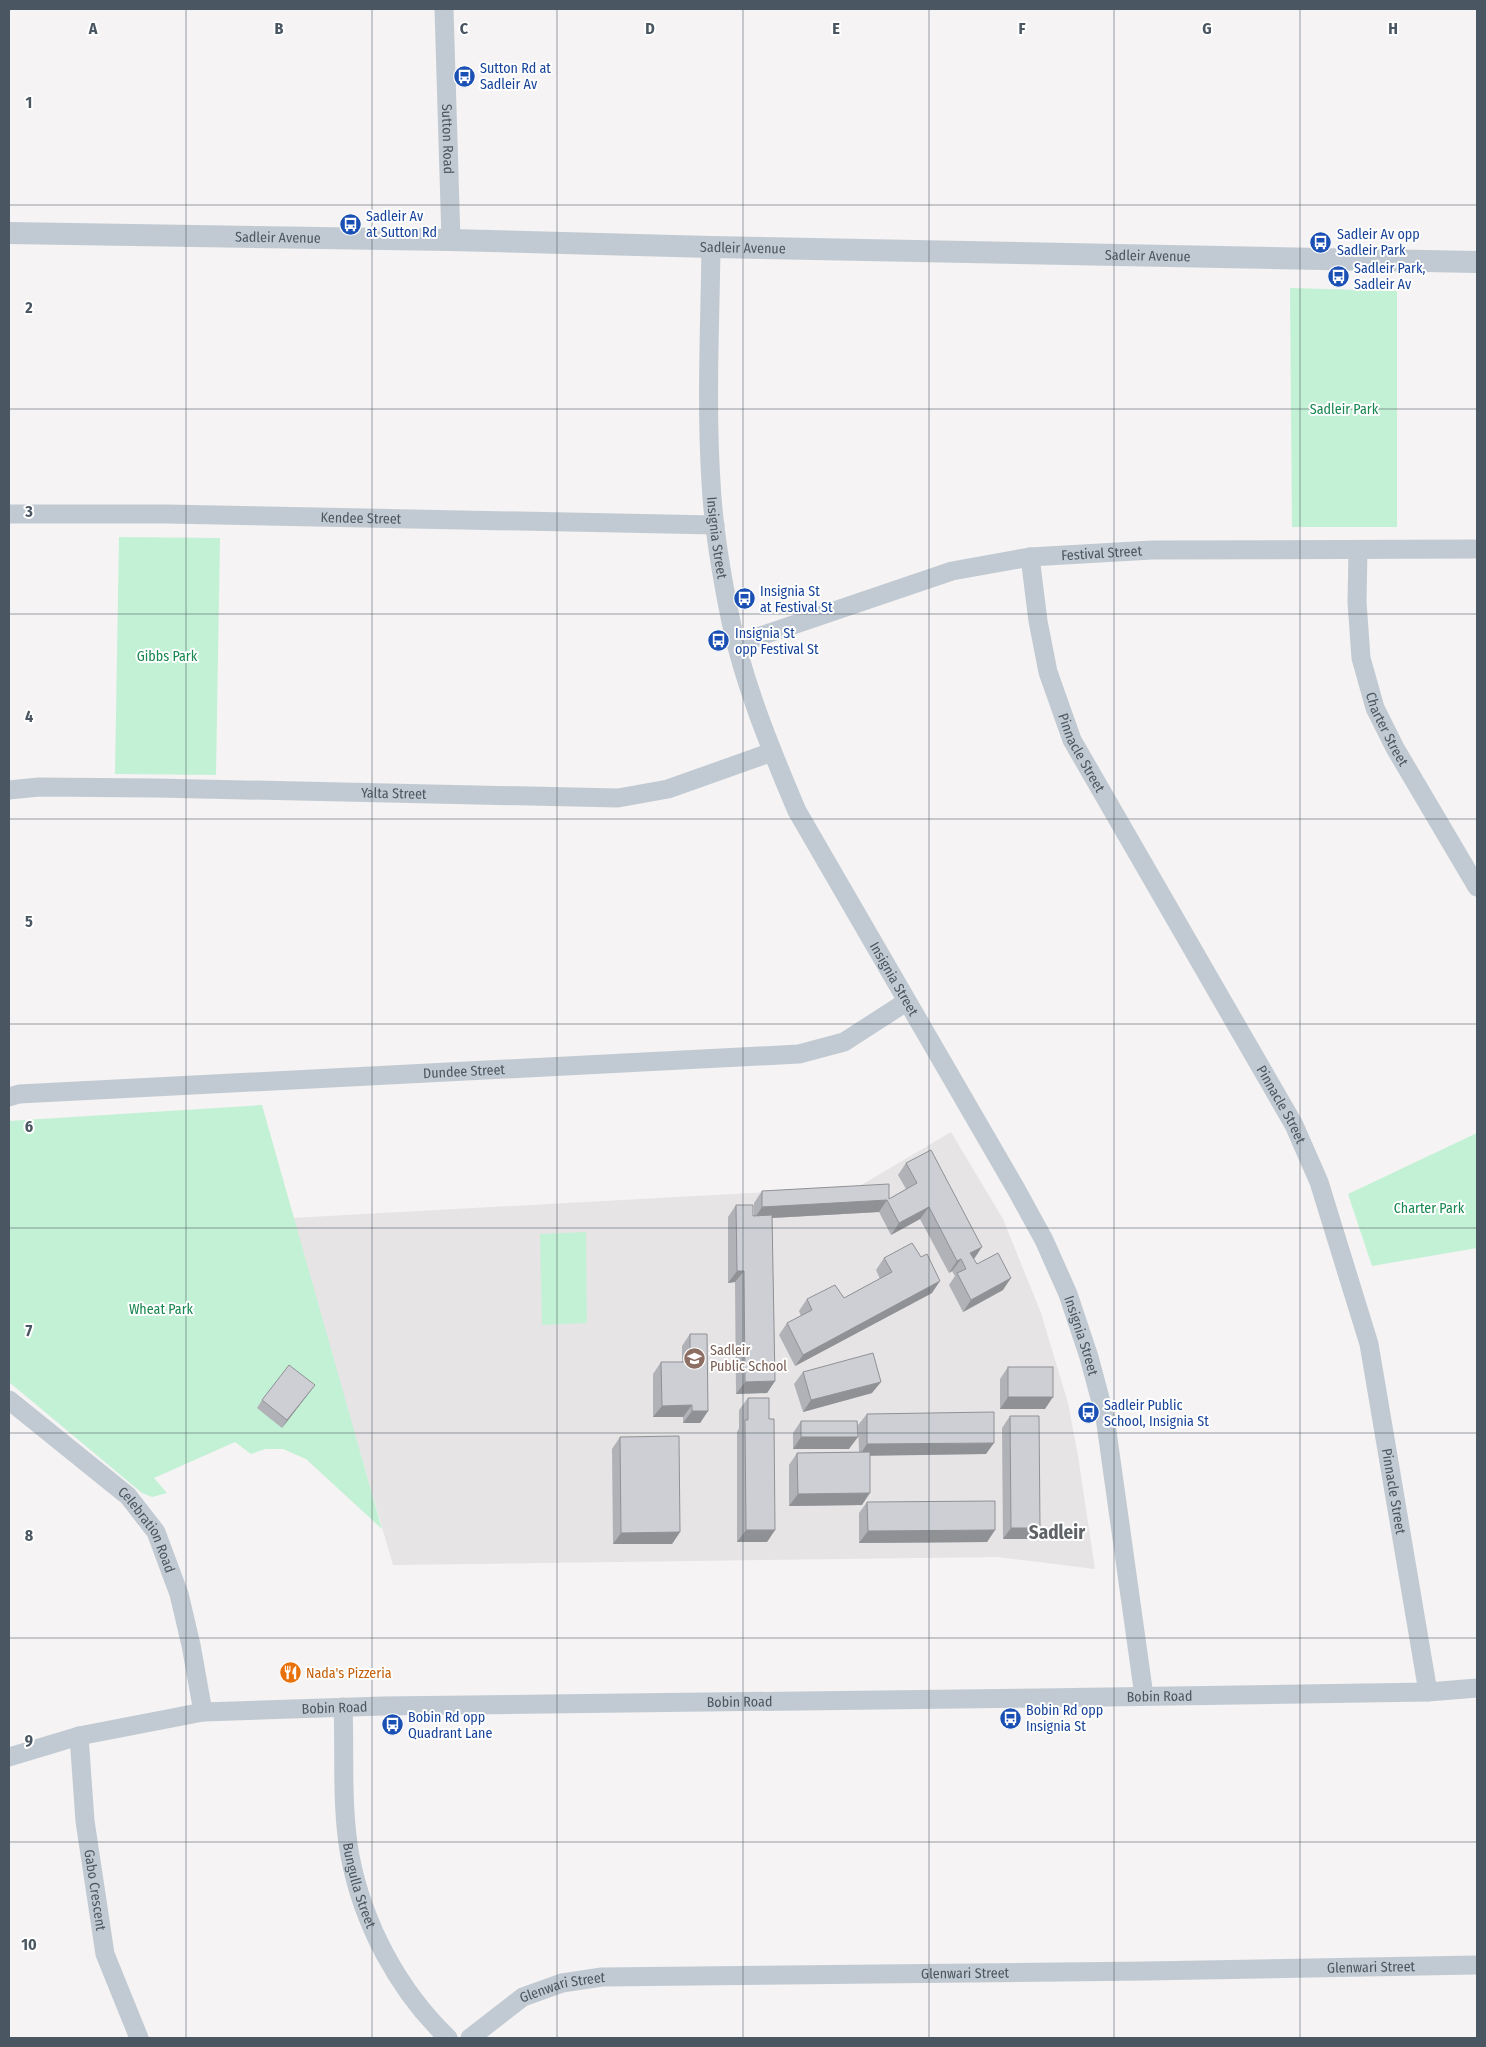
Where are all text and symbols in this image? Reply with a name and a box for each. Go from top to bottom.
text: A [88,19,98,38]
text: B [275,19,284,38]
text: C [460,19,469,38]
text: D [645,19,655,38]
text: E [832,19,840,38]
text: F [1018,19,1026,38]
text: G [1202,19,1212,38]
text: H [1388,19,1398,38]
place label: Sutton Rd at Sadleir Av [480,60,551,93]
bus stop icon: Sutton Rd at Sadleir Av [452,64,476,88]
text: 1 [26,93,32,112]
street label: Sutton Road [438,104,457,174]
place label: Sadleir Av at Sutton Rd [366,208,437,241]
bus stop icon: Sadleir Av at Sutton Rd [338,212,362,236]
place label: Sadleir Av opp Sadleir Park [1337,226,1420,259]
street label: Sadleir Avenue [235,229,321,247]
bus stop icon: Sadleir Av opp Sadleir Park [1309,230,1333,254]
street label: Sadleir Avenue [700,239,786,257]
street label: Sadleir Avenue [1105,247,1191,265]
place label: Sadleir Park, Sadleir Av [1354,260,1425,293]
bus stop icon: Sadleir Park, Sadleir Av [1326,264,1350,288]
text: 2 [24,298,33,317]
park label: Sadleir Park [1310,401,1379,418]
street label: Insignia Street [703,496,731,581]
text: 3 [24,502,33,521]
street label: Kendee Street [320,509,402,528]
street label: Festival Street [1061,543,1143,564]
place label: Insignia St at Festival St [760,583,833,616]
bus stop icon: Insignia St at Festival St [732,587,756,611]
place label: Insignia St opp Festival St [735,625,819,658]
bus stop icon: Insignia St opp Festival St [707,629,731,653]
park label: Gibbs Park [137,648,198,665]
street label: Charter Street [1362,690,1412,770]
text: 4 [25,707,33,726]
street label: Pinnacle Street [1054,711,1109,796]
street label: Yalta Street [361,784,427,803]
text: 5 [25,912,33,931]
street label: Insignia Street [866,939,922,1019]
street label: Dundee Street [423,1061,506,1082]
street label: Pinnacle Street [1253,1063,1309,1147]
text: 6 [25,1117,33,1136]
park label: Charter Park [1394,1200,1465,1217]
street label: Insignia Street [1060,1294,1102,1378]
park label: Wheat Park [129,1301,194,1318]
text: 7 [26,1321,33,1340]
place label: Sadleir Public School [710,1342,787,1375]
school or university icon: Sadleir Public School [682,1346,706,1370]
place label: Sadleir Public School, Insignia St [1104,1397,1209,1430]
bus stop icon: Sadleir Public School, Insignia St [1076,1401,1100,1425]
street label: Pinnacle Street [1378,1447,1409,1536]
street label: Celebration Road [115,1483,178,1575]
district label: Sadleir [1029,1521,1086,1544]
text: 8 [25,1526,34,1545]
restaurant icon: Nada's Pizzeria [278,1661,302,1685]
place label: Nada's Pizzeria [306,1665,392,1682]
street label: Bobin Road [1126,1688,1192,1706]
street label: Bobin Road [707,1693,772,1711]
street label: Bobin Road [301,1699,368,1718]
place label: Bobin Rd opp Insignia St [1026,1702,1103,1735]
bus stop icon: Bobin Rd opp Insignia St [998,1706,1022,1730]
place label: Bobin Rd opp Quadrant Lane [408,1709,492,1742]
bus stop icon: Bobin Rd opp Quadrant Lane [380,1713,404,1737]
text: 9 [25,1731,33,1750]
street label: Bungulla Street [339,1842,380,1931]
street label: Gabo Crescent [80,1848,109,1932]
text: 10 [21,1935,37,1954]
street label: Glenwari Street [1327,1958,1416,1977]
street label: Glenwari Street [921,1965,1010,1982]
street label: Glenwari Street [517,1969,606,2006]

